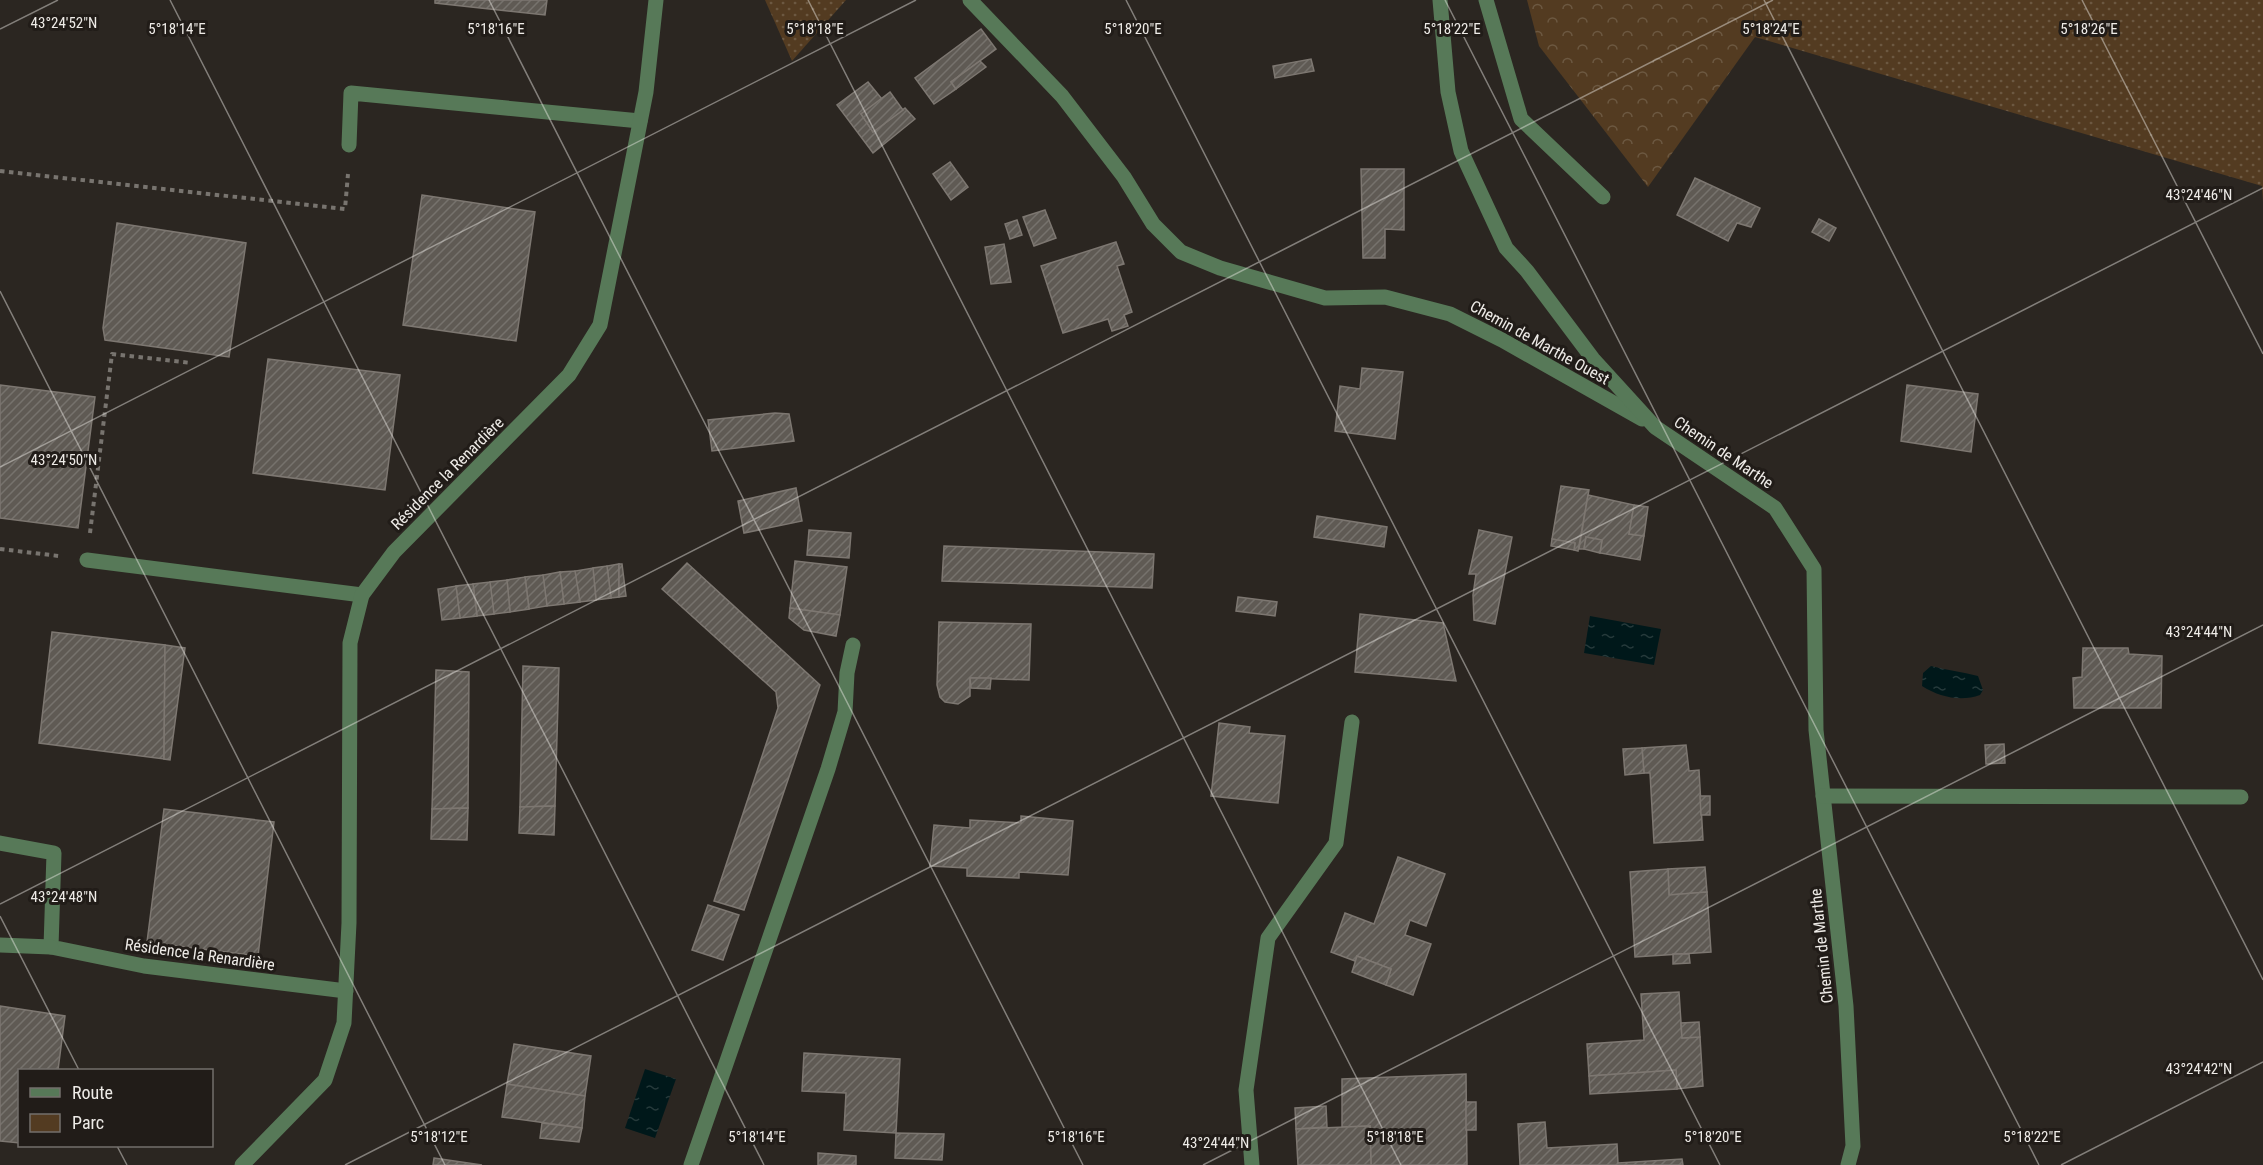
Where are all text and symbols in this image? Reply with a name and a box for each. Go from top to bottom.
text: 43°24'52"N [31,14,97,32]
text: 5°18'14"E [148,20,206,38]
text: 5°18'16"E [467,20,525,38]
text: 5°18'18"E [786,20,844,38]
text: 5°18'20"E [1104,20,1162,38]
text: 5°18'22"E [1423,20,1481,38]
text: 5°18'24"E [1742,20,1800,38]
text: 5°18'26"E [2060,20,2118,38]
text: 43°24'46"N [2166,186,2232,204]
street label: Chemin de Marthe Ouest [1467,296,1613,389]
street label: Chemin de Marthe [1671,412,1777,493]
street label: Résidence la Renardière [387,413,508,534]
text: 43°24'50"N [31,451,97,469]
text: 43°24'44"N [2166,623,2232,641]
text: 43°24'48"N [31,888,97,906]
street label: Chemin de Marthe [1806,888,1837,1004]
street label: Résidence la Renardière [124,935,276,974]
text: 43°24'42"N [2166,1060,2232,1078]
legend [18,1069,213,1147]
text: Route [72,1082,113,1103]
text: Parc [72,1112,104,1133]
text: 5°18'12"E [410,1128,468,1146]
text: 5°18'14"E [728,1128,786,1146]
text: 5°18'16"E [1047,1128,1105,1146]
text: 5°18'18"E [1366,1128,1424,1146]
text: 5°18'20"E [1684,1128,1742,1146]
text: 5°18'22"E [2003,1128,2061,1146]
text: 43°24'44"N [1183,1134,1249,1152]

